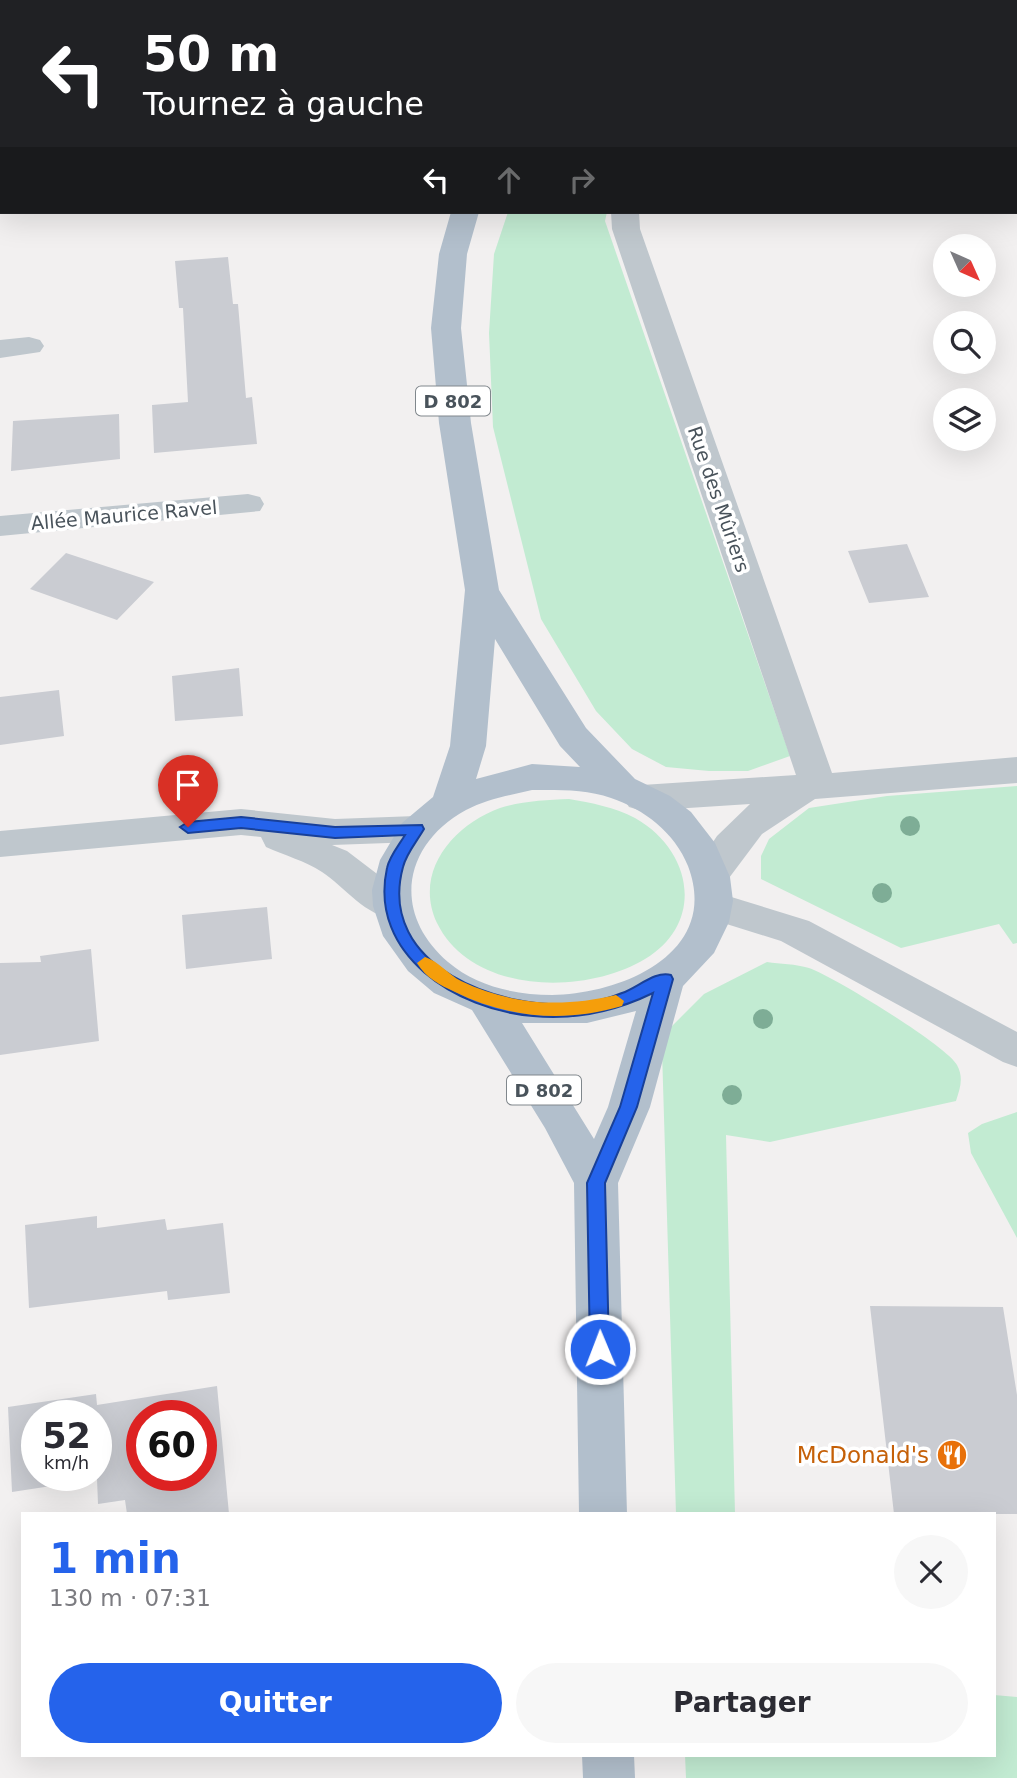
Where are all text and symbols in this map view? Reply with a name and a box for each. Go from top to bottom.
text: 50 m [143,26,279,83]
icon: left [28,28,119,119]
text: Tournez à gauche [143,85,424,123]
icon: left [417,161,455,199]
icon: ahead [490,161,528,199]
icon: right [563,161,601,199]
north arrow [933,234,996,298]
map controls [933,234,996,451]
button: search [933,311,996,374]
road number: D 802 [416,386,490,416]
button: layers [933,388,996,451]
street label: Rue des Mûriers [684,423,754,575]
street label: Allée Maurice Ravel [30,496,218,534]
pin [158,755,218,827]
icon: arrive [169,766,207,804]
road number: D 802 [507,1076,581,1105]
position arrow [563,1312,637,1386]
speed limit sign: 60 [126,1400,217,1491]
text: 52 [42,1416,91,1456]
restaurant icon: McDonald's [935,1438,969,1472]
place label: McDonald's [797,1442,929,1468]
text: km/h [44,1452,89,1473]
text: 1 min [49,1534,181,1583]
button: close [894,1535,968,1609]
text: 130 m · 07:31 [49,1585,211,1611]
button: Quitter [49,1663,502,1743]
button: Partager [516,1663,968,1743]

